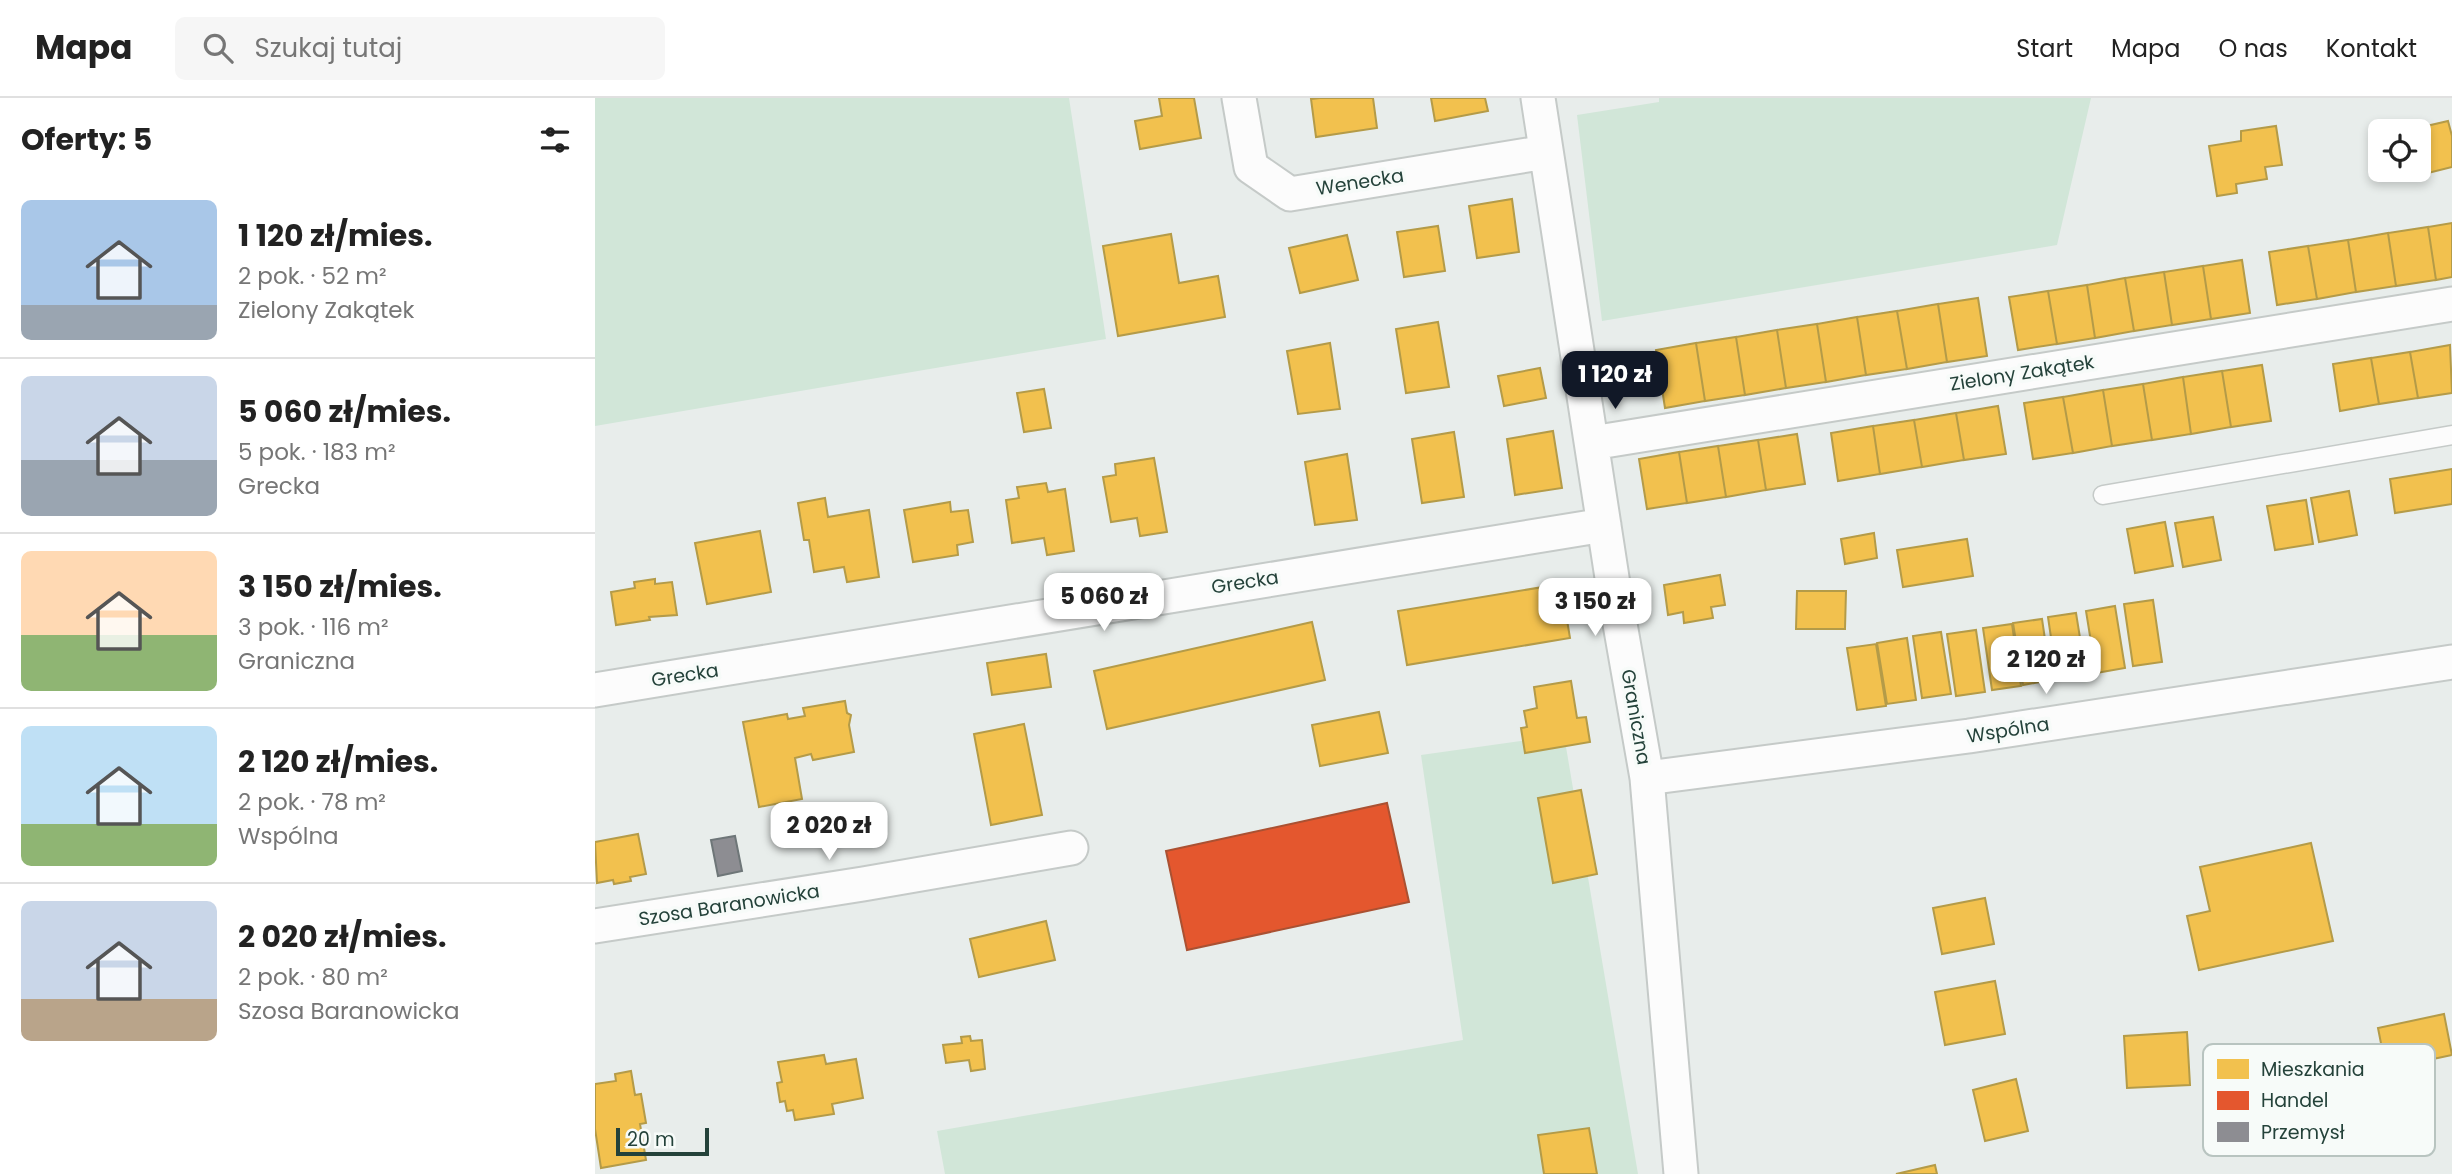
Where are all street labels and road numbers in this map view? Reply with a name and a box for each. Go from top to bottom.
street label: Wenecka [1314,162,1406,202]
street label: Zielony Zakątek [1948,348,2096,398]
street label: Grecka [1209,563,1281,601]
street label: Grecka [649,656,721,694]
street label: Graniczna [1614,667,1658,767]
street label: Wspólna [1965,710,2051,750]
street label: Szosa Baranowicka [637,877,821,933]

